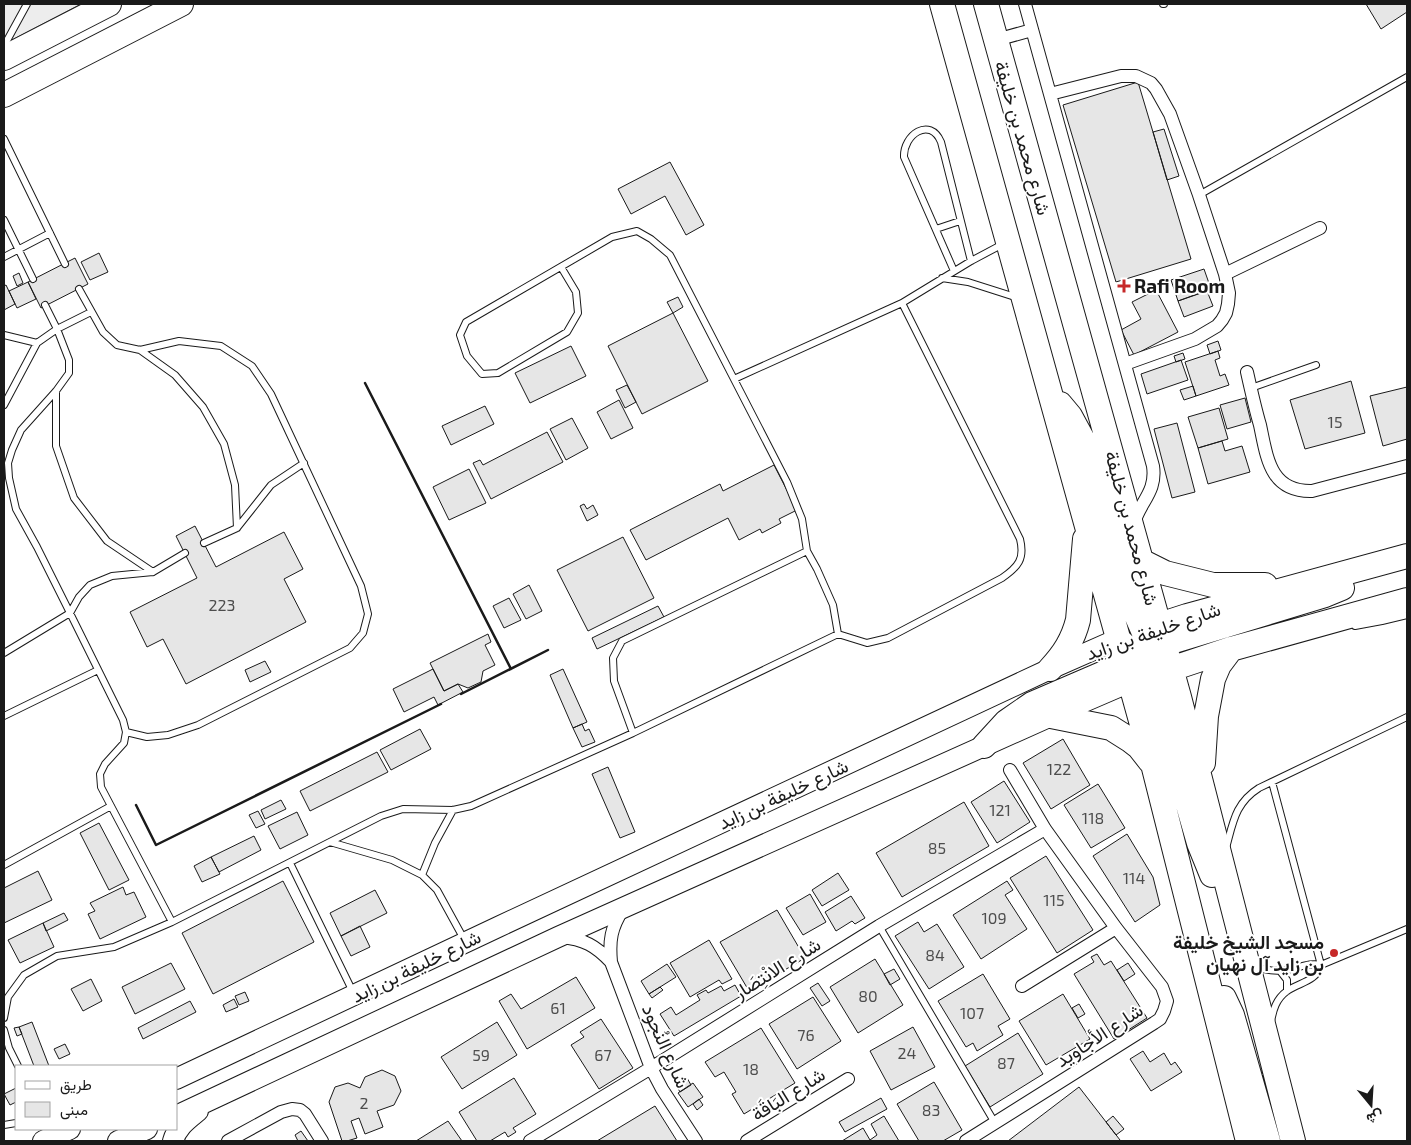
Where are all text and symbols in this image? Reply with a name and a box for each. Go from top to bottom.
street label: شارع محمد بن خليفة [989,58,1056,218]
place label: Rafi Room [1134,274,1225,297]
marker: Rafi Room [1118,280,1130,292]
house number: 15 [1328,412,1342,431]
street label: شارع محمد بن خليفة [1099,448,1164,608]
house number: 223 [209,595,235,614]
street label: شارع خليفة بن زايد [1083,597,1224,666]
street label: شارع خليفة بن زايد [714,753,852,836]
house number: 122 [1047,759,1071,778]
house number: 121 [989,800,1011,819]
house number: 118 [1082,808,1104,827]
house number: 85 [928,838,946,857]
house number: 114 [1123,868,1145,887]
house number: 115 [1043,890,1065,909]
house number: 109 [981,908,1007,927]
street label: شارع خليفة بن زايد [347,924,485,1009]
place label: مسجد الشيخ خليفة بن زايد آل نهيان [1173,930,1324,977]
street label: شارع الانْتِصَار [728,932,825,1005]
house number: 84 [925,945,945,964]
marker: مسجد الشيخ خليفة بن زايد آل نهيان [1328,947,1340,959]
house number: 80 [858,986,878,1005]
house number: 61 [550,998,566,1017]
street label: شارع الأجاويد [1051,998,1148,1073]
street label: شارع النُجود [636,1000,695,1092]
house number: 107 [960,1003,984,1022]
house number: 76 [797,1025,815,1044]
house number: 24 [898,1043,917,1062]
house number: 59 [472,1045,490,1064]
house number: 67 [594,1045,612,1064]
house number: 87 [997,1053,1015,1072]
house number: 18 [743,1059,759,1078]
street label: شارع البَاقَة [747,1062,830,1127]
legend [15,1065,178,1130]
text: طريق [60,1075,92,1095]
north arrow [1346,1080,1396,1130]
house number: 2 [360,1093,369,1112]
text: مبنى [60,1100,88,1120]
house number: 83 [922,1100,940,1119]
text: ش [1364,1106,1386,1129]

